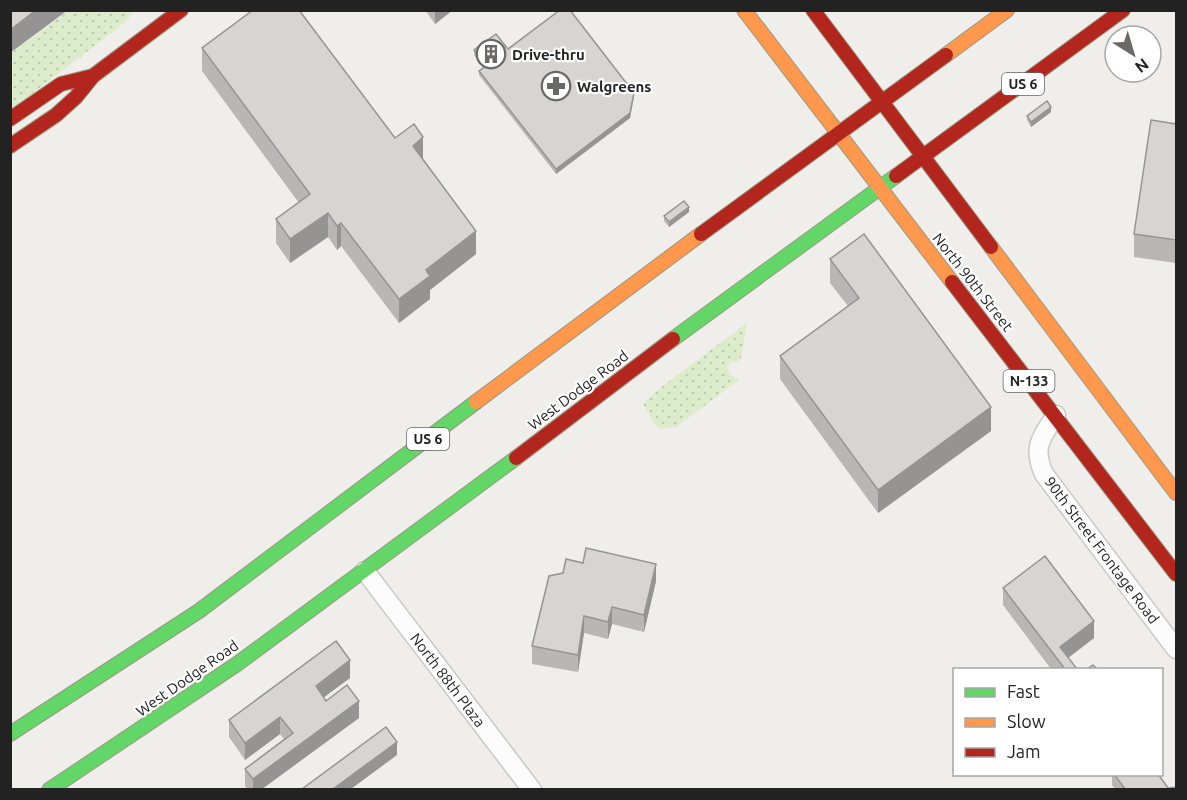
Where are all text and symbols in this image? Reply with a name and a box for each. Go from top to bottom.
north arrow [1103,24,1163,84]
building icon: Drive-thru [475,38,507,70]
place label: Drive-thru [512,46,585,63]
text: N [1132,55,1152,77]
pharmacy icon: Walgreens [540,70,572,102]
road number: US 6 [1002,73,1044,95]
place label: Walgreens [577,78,651,95]
street label: North 90th Street [929,230,1017,335]
street label: West Dodge Road [525,347,631,433]
road number: N-133 [1004,370,1054,392]
road number: US 6 [407,428,449,450]
street label: 90th Street Frontage Road [1041,473,1163,627]
street label: North 88th Plaza [407,630,489,730]
street label: West Dodge Road [133,636,241,720]
legend [953,668,1163,776]
text: Fast [1007,681,1040,701]
text: Slow [1007,711,1046,731]
text: Jam [1007,741,1041,761]

